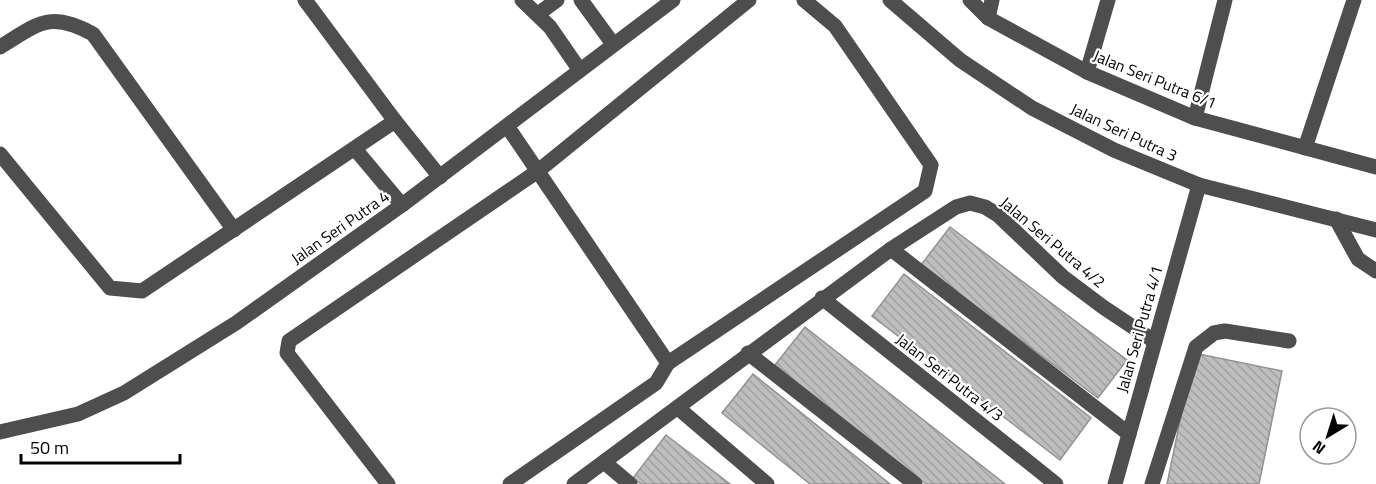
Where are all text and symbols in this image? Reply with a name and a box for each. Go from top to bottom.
street label: Jalan Seri Putra 6/1 [1090,43,1220,115]
street label: Jalan Seri Putra 3 [1067,97,1181,167]
street label: Jalan Seri Putra 4 [286,184,394,270]
street label: Jalan Seri Putra 4/2 [995,191,1111,293]
street label: Jalan Seri Putra 4/1 [1109,263,1169,395]
street label: Jalan Seri Putra 4/3 [891,327,1009,427]
north arrow [1298,406,1358,466]
scale bar [21,427,180,465]
text: 50 m [30,434,69,461]
text: N [1307,435,1331,461]

